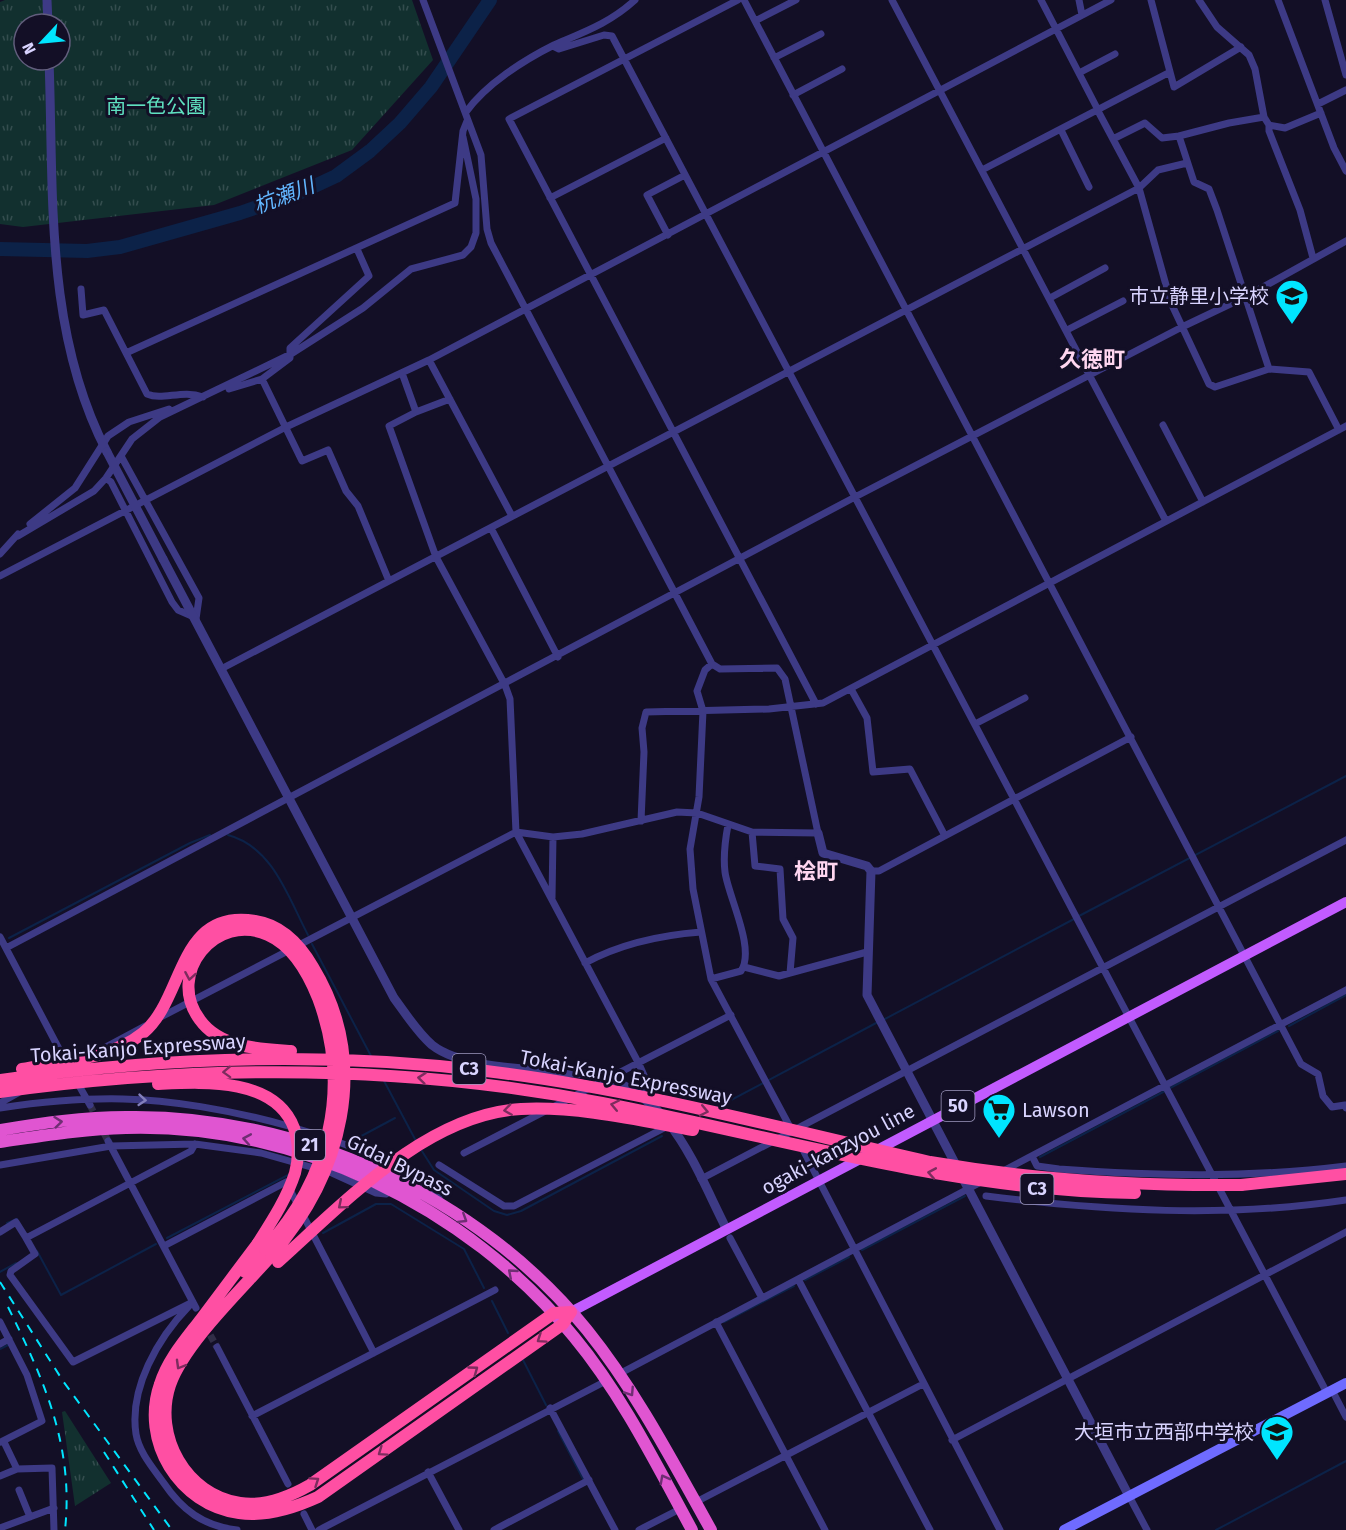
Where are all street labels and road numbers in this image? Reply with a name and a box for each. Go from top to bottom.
street label: Tokai-Kanjo Expressway [30,1029,246,1067]
street label: Tokai-Kanjo Expressway [518,1045,734,1109]
road number: C3 [452,1054,486,1084]
road number: 50 [942,1091,974,1121]
street label: ogaki-kanzyou line [757,1098,919,1200]
street label: Gidai Bypass [343,1129,457,1201]
road number: 21 [295,1130,325,1160]
road number: C3 [1020,1174,1054,1204]

